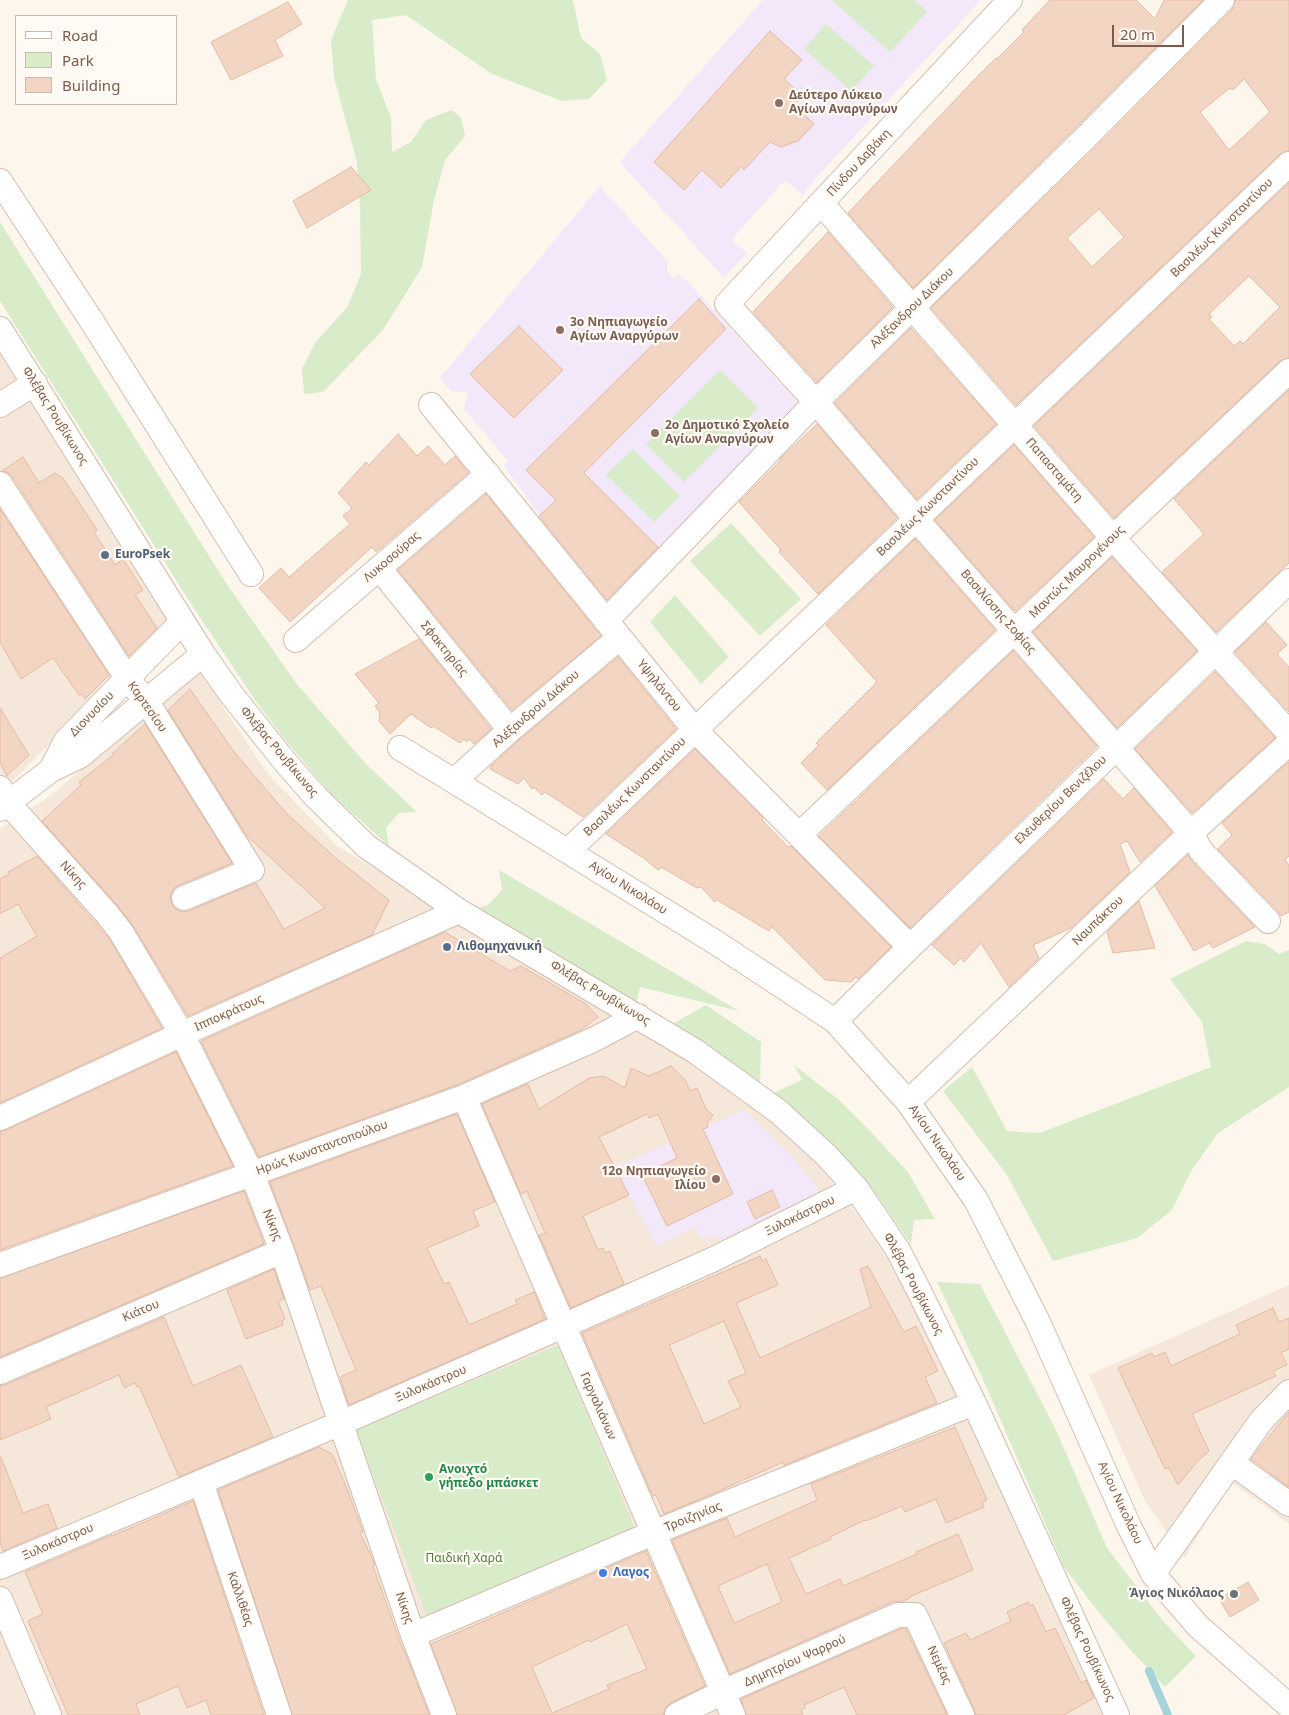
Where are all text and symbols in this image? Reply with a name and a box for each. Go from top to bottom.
legend [15,15,178,105]
scale bar [1114,15,1186,47]
text: 20 m [1120,24,1155,44]
text: Road [62,25,98,45]
text: Park [62,50,94,70]
text: Building [62,75,120,95]
place label: Δεύτερο Λύκειο Αγίων Αναργύρων [789,89,897,117]
marker: Δεύτερο Λύκειο Αγίων Αναργύρων [773,97,785,109]
street label: Πίνδου Δαβάκη [824,126,894,200]
street label: Βασιλέως Κωνσταντίνου [1168,175,1276,281]
street label: Αλέξανδρου Διάκου [867,265,957,351]
place label: 3ο Νηπιαγωγείο Αγίων Αναργύρων [570,316,678,344]
marker: 3ο Νηπιαγωγείο Αγίων Αναργύρων [554,324,566,336]
street label: Φλέβας Ρουβίκωνος [19,364,91,468]
place label: 2ο Δημοτικό Σχολείο Αγίων Αναργύρων [665,419,789,447]
marker: 2ο Δημοτικό Σχολείο Αγίων Αναργύρων [649,427,661,439]
street label: Παπασταμάτη [1022,435,1086,505]
street label: Βασιλέως Κωνσταντίνου [874,454,982,560]
street label: Μαντώς Μαυρογένους [1026,523,1128,621]
street label: Λυκοσούρας [361,529,423,585]
place label: EuroPsek [115,548,170,562]
marker: EuroPsek [99,549,111,561]
street label: Βασιλίσσης Σοφίας [957,567,1039,657]
street label: Σφακτηρίας [417,619,471,679]
street label: Υψηλάντου [634,657,684,715]
street label: Αλέξανδρου Διάκου [490,667,582,751]
street label: Καρτεσίου [124,679,170,735]
street label: Διονυσίου [67,688,117,740]
street label: Φλέβας Ρουβίκωνος [237,704,321,800]
street label: Βασιλέως Κωνσταντίνου [581,734,689,840]
street label: Ελευθερίου Βενιζέλου [1012,753,1110,847]
street label: Νίκης [57,858,89,892]
street label: Αγίου Νικολάου [586,858,670,918]
street label: Ναυπάκτου [1070,893,1126,949]
place label: Λιθομηχανική [457,940,542,954]
marker: Λιθομηχανική [441,941,453,953]
street label: Φλέβας Ρουβίκωνος [548,958,652,1028]
street label: Ιπποκράτους [192,991,266,1035]
street label: Αγίου Νικολάου [905,1102,969,1184]
street label: Ηρώς Κωνσταντοπούλου [254,1117,390,1179]
place label: 12ο Νηπιαγωγείο Ιλίου [601,1165,706,1193]
marker: 12ο Νηπιαγωγείο Ιλίου [710,1173,722,1185]
street label: Ξυλοκάστρου [763,1193,837,1239]
street label: Νίκης [259,1207,285,1243]
street label: Φλέβας Ρουβίκωνος [880,1230,946,1338]
street label: Κιάτου [120,1297,162,1325]
street label: Ξυλοκάστρου [393,1362,469,1406]
street label: Γαργαλιάνων [577,1370,619,1442]
street label: Αγίου Νικολάου [1095,1459,1145,1547]
place label: Ανοιχτό γήπεδο μπάσκετ [439,1463,539,1491]
marker: Ανοιχτό γήπεδο μπάσκετ [423,1471,435,1483]
street label: Τροιζηνίας [662,1499,724,1535]
street label: Ξυλοκάστρου [20,1520,96,1564]
park label: Παιδική Χαρά [425,1552,503,1566]
place label: Λαγος [613,1566,649,1580]
marker: Λαγος [597,1567,609,1579]
street label: Καλλιθέας [224,1570,256,1628]
place label: Άγιος Νικόλαος [1129,1587,1224,1601]
marker: Άγιος Νικόλαος [1228,1588,1240,1600]
street label: Νίκης [392,1590,416,1626]
street label: Φλέβας Ρουβίκωνος [1056,1594,1118,1704]
street label: Δημητρίου Ψαρρού [742,1632,848,1690]
street label: Νεμέας [924,1643,954,1687]

